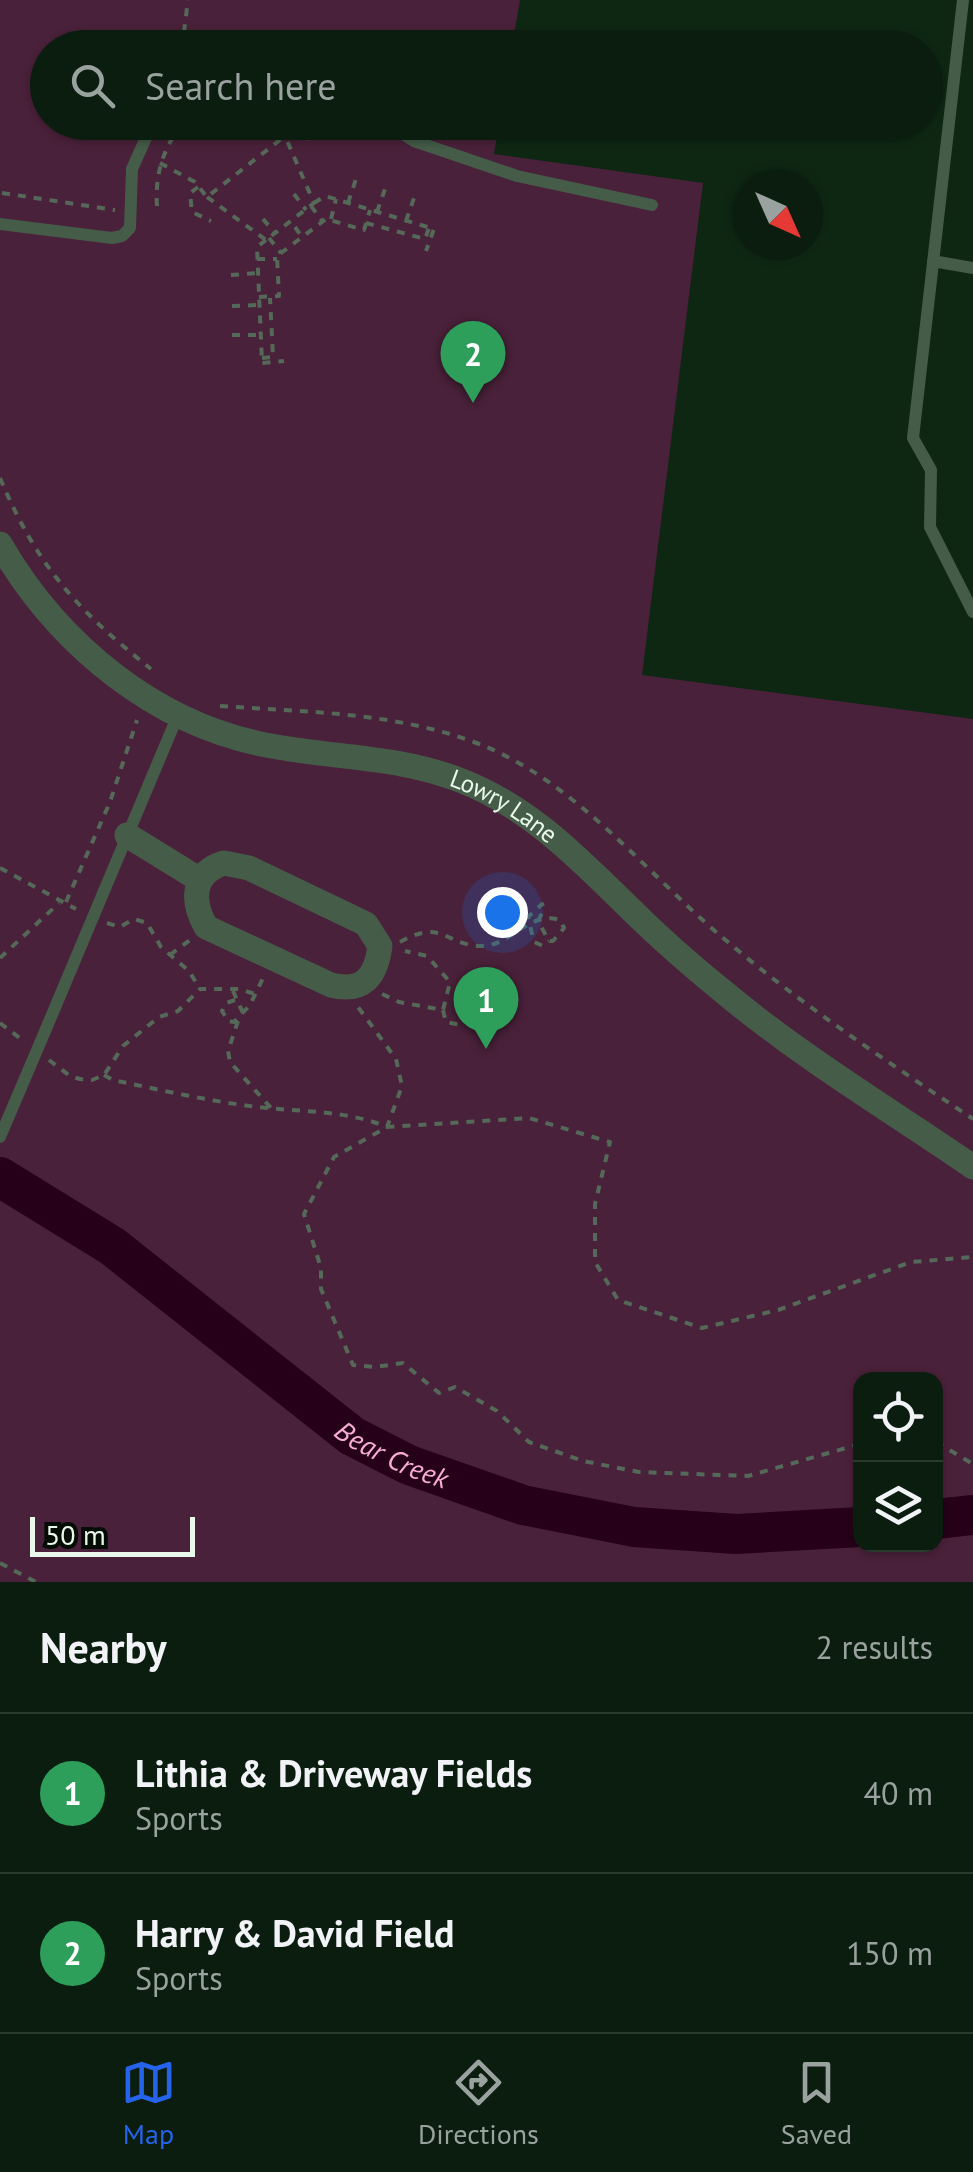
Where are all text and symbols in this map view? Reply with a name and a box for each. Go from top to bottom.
search box [30,30,943,140]
icon: search [65,58,120,113]
text: Search here [145,61,337,110]
north arrow [733,170,823,260]
pin: 2 [440,320,506,403]
street label: Lowry Lane [446,762,564,850]
your location [477,887,528,938]
pin: 1 [454,966,518,1049]
map controls [853,1372,943,1552]
button: locate [853,1372,943,1462]
water label: Bear Creek [328,1412,455,1496]
button: layers [853,1462,943,1552]
scale bar [30,1512,195,1556]
text: 50 m [45,1516,106,1553]
text: Nearby [40,1620,167,1675]
text: 2 results [815,1626,933,1668]
text: Lithia & Driveway Fields [135,1748,532,1797]
text: 1 [63,1772,82,1814]
text: 40 m [864,1772,933,1814]
text: Sports [135,1797,223,1839]
text: Harry & David Field [135,1908,455,1957]
text: 2 [63,1932,82,1974]
text: 150 m [846,1932,933,1974]
text: Sports [135,1957,223,1999]
tab: Map [121,2055,176,2152]
tab: Directions [418,2055,539,2152]
tab: Saved [781,2055,852,2152]

